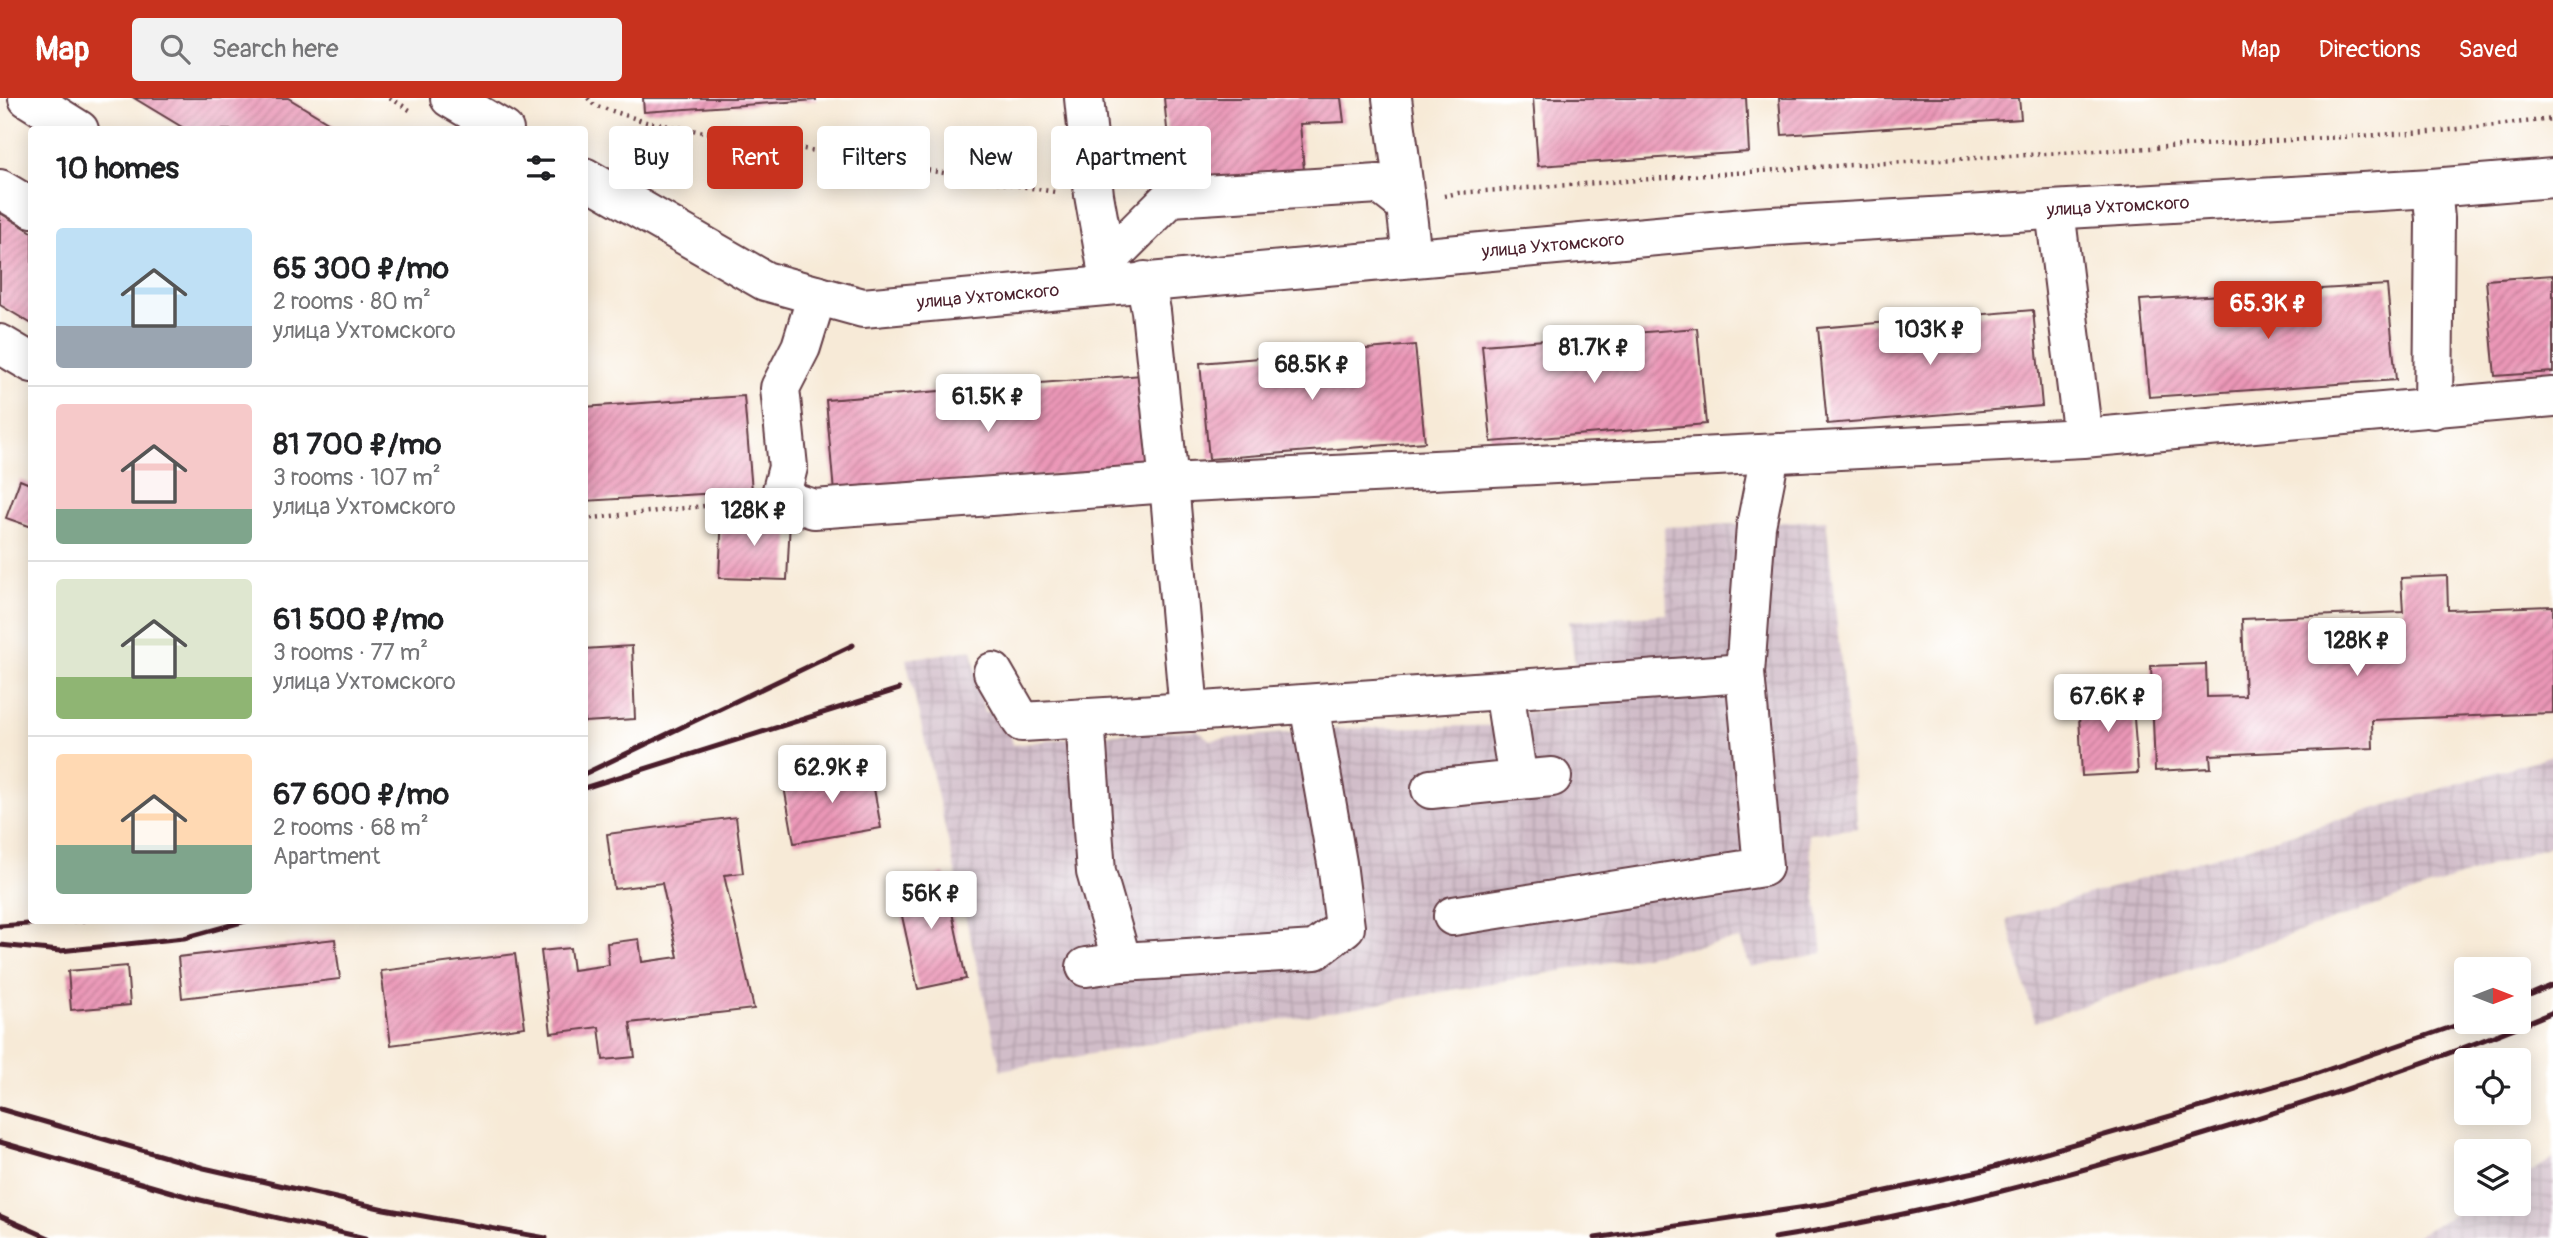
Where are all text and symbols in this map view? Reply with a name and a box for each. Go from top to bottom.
search box [132,18,622,81]
text: Map [35,29,90,70]
icon: search [156,30,194,68]
text: Search here [212,33,339,65]
text: Map [2241,35,2281,64]
text: Directions [2319,35,2420,64]
text: Saved [2458,35,2518,64]
chip: Buy [609,126,693,189]
chip: Rent [707,126,803,189]
chip: Filters [817,126,930,189]
chip: New [944,126,1037,189]
chip: Apartment [1051,126,1211,189]
icon: filters [522,149,560,187]
text: 10 homes [56,150,179,187]
street label: улица Ухтомского [2045,191,2190,222]
street label: улица Ухтомского [1480,228,1626,263]
text: 65 300 ₽/mo [273,250,449,287]
icon: home [112,256,196,340]
street label: улица Ухтомского [915,279,1061,314]
pin: 65.3K ₽ [2203,282,2333,341]
text: 2 rooms · 80 m² [273,287,431,316]
text: 65.3K ₽ [2230,289,2306,318]
pin: 103K ₽ [1873,308,1987,367]
text: 103K ₽ [1895,315,1965,344]
text: улица Ухтомского [273,316,456,345]
pin: 81.7K ₽ [1529,326,1659,385]
text: 81.7K ₽ [1559,333,1629,362]
pin: 68.5K ₽ [1247,342,1377,402]
text: 68.5K ₽ [1274,350,1350,379]
pin: 61.5K ₽ [923,374,1053,434]
text: 61.5K ₽ [952,382,1024,411]
text: 81 700 ₽/mo [273,426,441,463]
icon: home [112,432,196,516]
text: 3 rooms · 107 m² [273,463,441,492]
pin: 128K ₽ [697,489,811,548]
text: улица Ухтомского [273,492,456,521]
text: 128K ₽ [721,496,787,525]
text: 61 500 ₽/mo [273,601,444,638]
icon: home [112,607,196,691]
pin: 128K ₽ [2300,618,2414,678]
text: 128K ₽ [2324,626,2390,655]
text: 3 rooms · 77 m² [273,638,428,667]
text: улица Ухтомского [273,667,456,696]
pin: 67.6K ₽ [2043,674,2173,734]
text: 67.6K ₽ [2070,682,2146,711]
pin: 62.9K ₽ [767,746,897,805]
text: 62.9K ₽ [794,753,870,782]
text: 67 600 ₽/mo [273,776,449,813]
icon: home [112,782,196,866]
text: 2 rooms · 68 m² [273,813,429,842]
text: Apartment [273,842,380,871]
pin: 56K ₽ [882,872,980,931]
text: 56K ₽ [902,879,960,908]
north arrow [2454,957,2530,1034]
map controls [2454,957,2531,1216]
button: locate [2454,1048,2531,1125]
button: layers [2454,1139,2531,1216]

